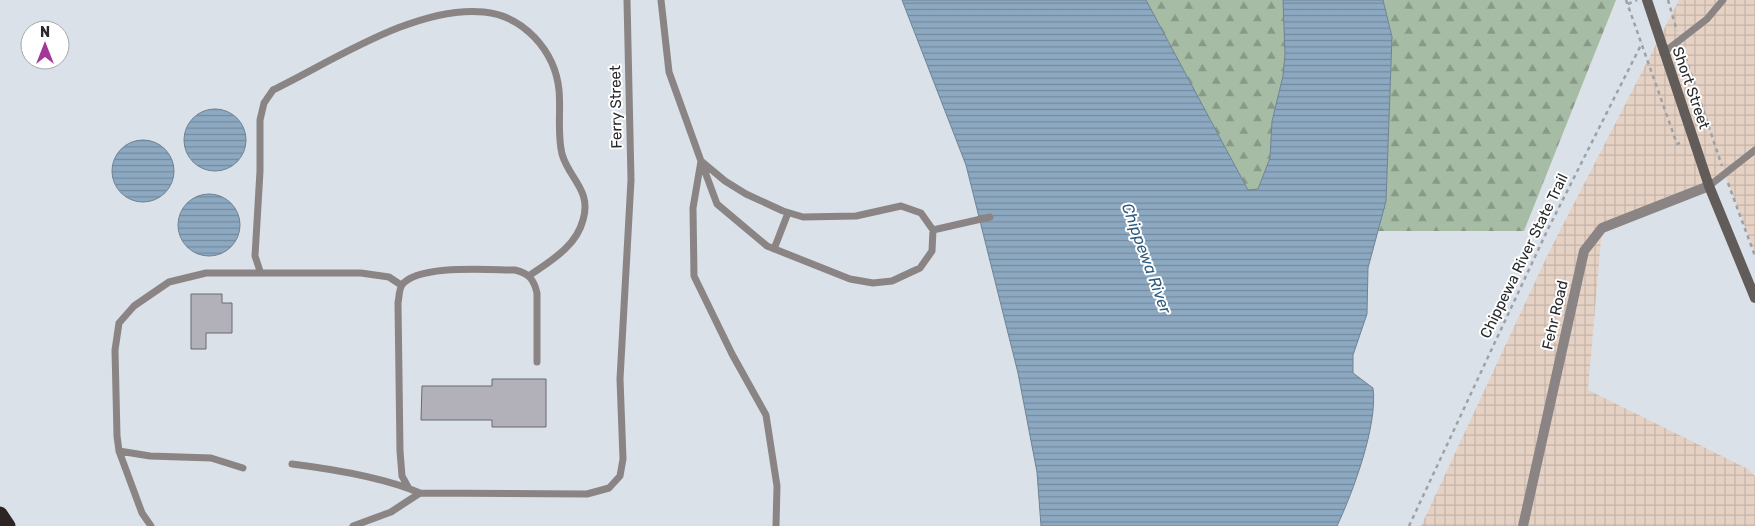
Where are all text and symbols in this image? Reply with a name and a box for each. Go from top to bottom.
north arrow [20,20,70,70]
text: N [40,24,50,41]
street label: Short Street [1669,45,1713,132]
street label: Ferry Street [606,65,626,149]
street label: Chippewa River State Trail [1476,171,1572,341]
water label: Chippewa River [1118,200,1176,317]
street label: Fehr Road [1538,279,1572,351]

